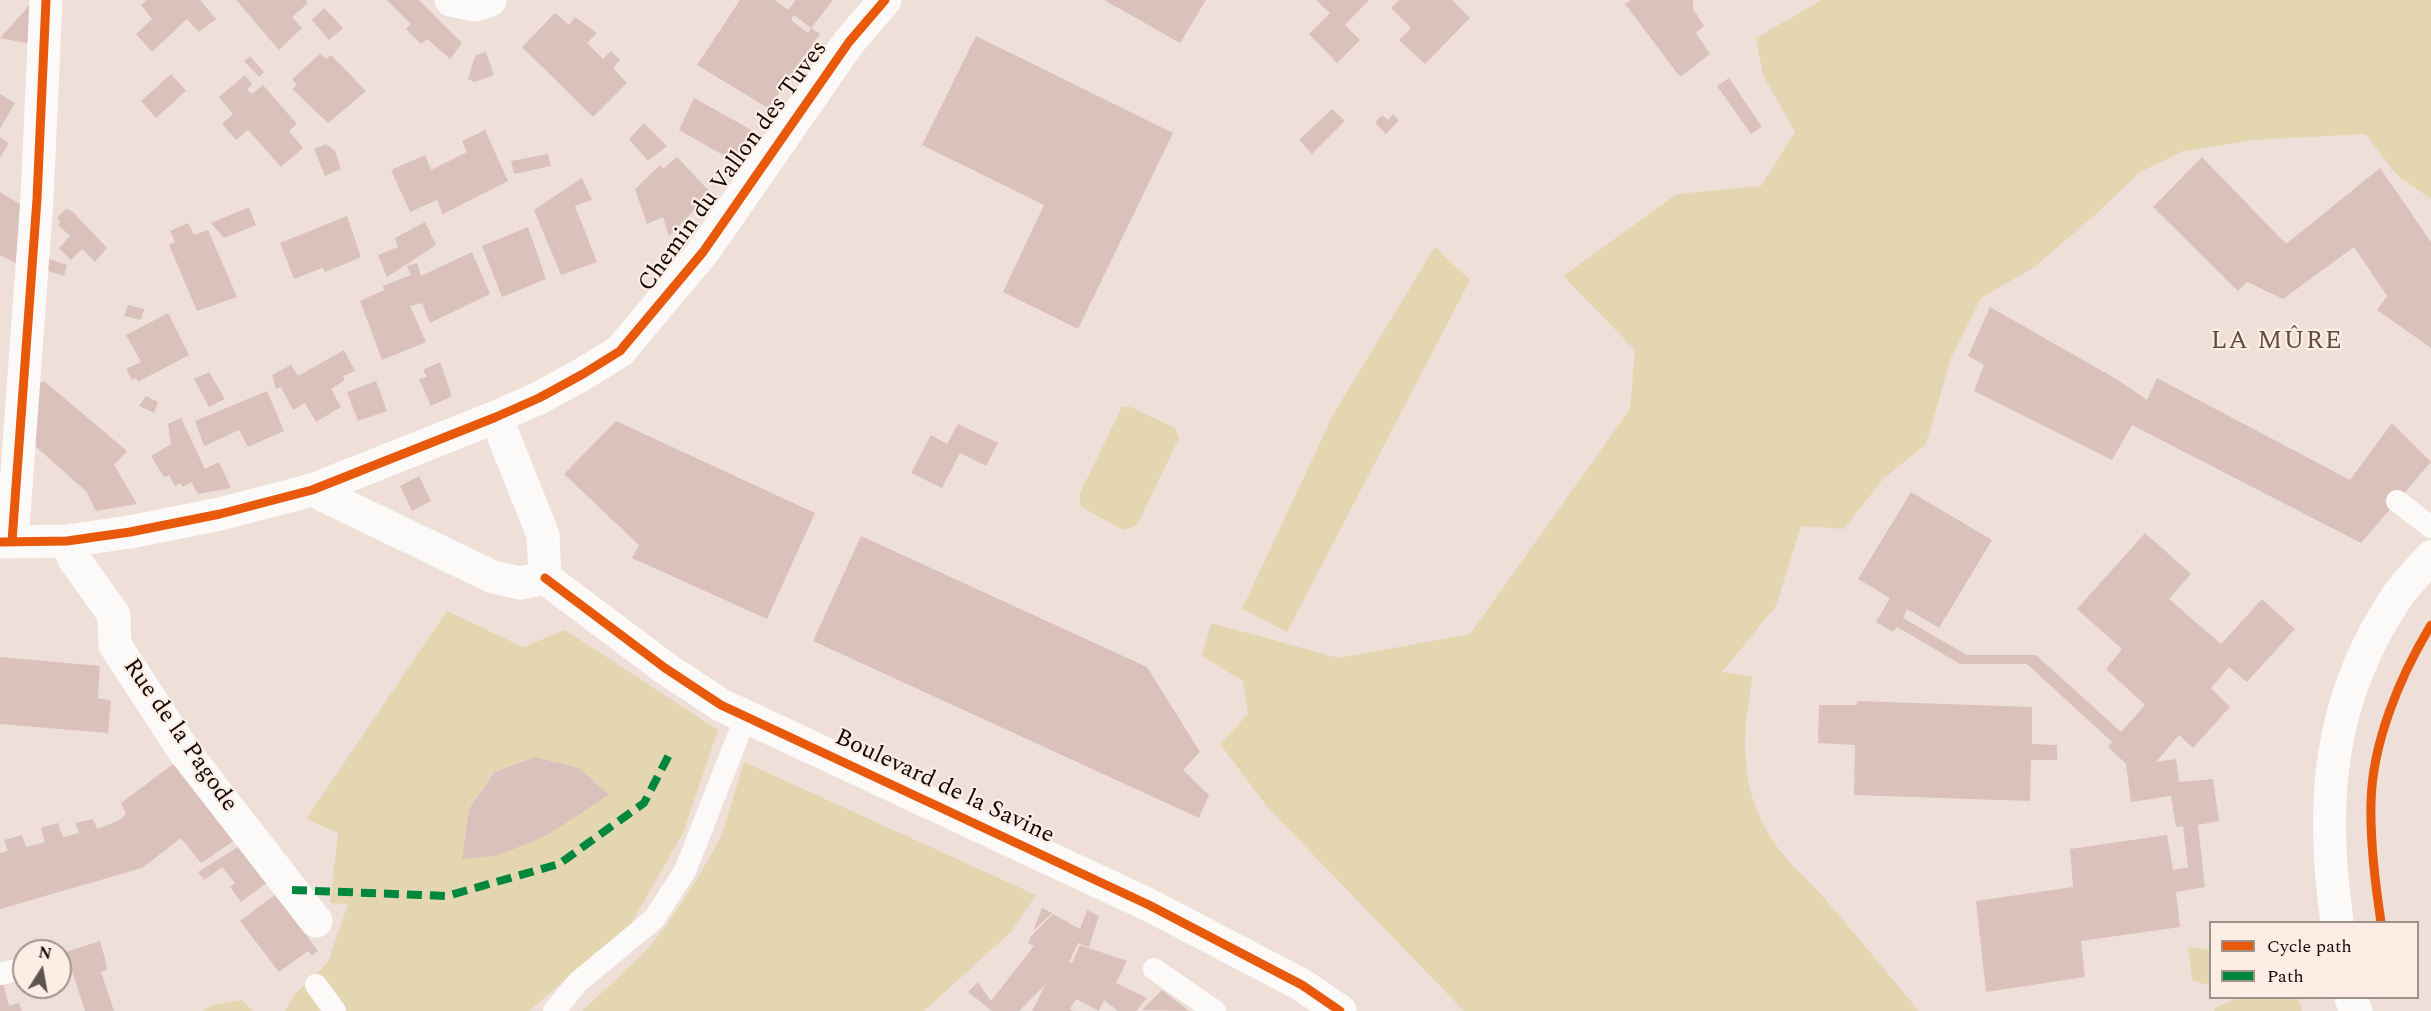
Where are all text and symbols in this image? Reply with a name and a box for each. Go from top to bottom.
street label: Chemin du Vallon des Tuves [633,36,835,298]
district label: LA MÛRE [2211,327,2343,359]
street label: Rue de la Pagode [116,654,242,818]
street label: Boulevard de la Savine [830,725,1058,851]
legend [2209,921,2419,999]
text: Cycle path [2267,933,2352,960]
north arrow [12,939,72,999]
text: N [36,940,54,966]
text: Path [2267,963,2304,990]

